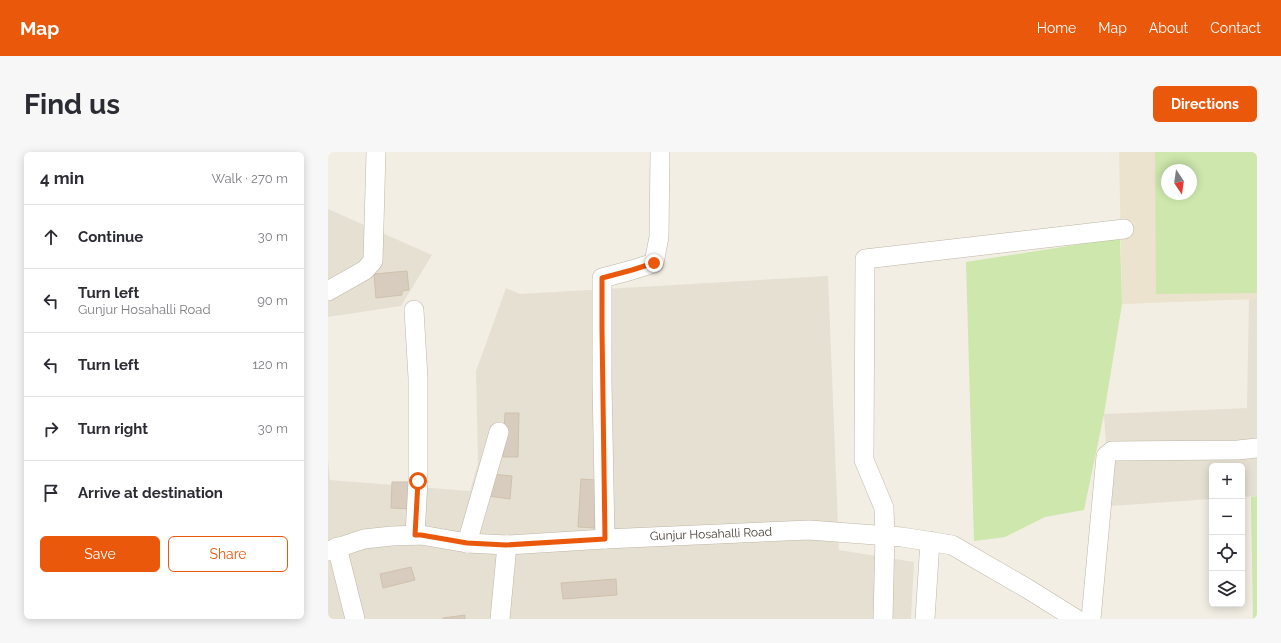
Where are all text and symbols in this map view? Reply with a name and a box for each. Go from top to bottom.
text: Map [20,17,59,39]
text: Home [1037,20,1076,36]
text: Map [1098,20,1127,36]
text: About [1149,20,1188,36]
text: Contact [1210,20,1261,36]
button: Directions [1153,86,1257,122]
text: Find us [24,88,120,121]
north arrow [1161,164,1197,200]
text: 4 min [40,168,84,188]
text: Walk · 270 m [212,171,288,186]
icon: ahead [40,226,62,248]
text: Continue [78,228,143,246]
text: 30 m [258,229,288,244]
route end [645,254,663,272]
text: Turn left [78,284,139,302]
icon: left [40,290,62,312]
text: 90 m [257,293,288,308]
text: Gunjur Hosahalli Road [78,302,210,317]
icon: left [40,354,62,376]
text: Turn left [78,356,139,374]
text: 120 m [252,357,288,372]
icon: right [40,418,62,440]
text: Turn right [78,420,148,438]
text: 30 m [258,421,288,436]
map controls [1209,463,1245,607]
button: + [1209,463,1245,499]
route start [409,472,427,490]
icon: arrive [40,482,62,504]
text: Arrive at destination [78,484,223,502]
button: − [1209,499,1245,535]
street label: Gunjur Hosahalli Road [650,525,772,543]
button: locate [1209,535,1245,571]
button: Save [40,536,160,572]
button: Share [168,536,288,572]
button: layers [1209,571,1245,607]

